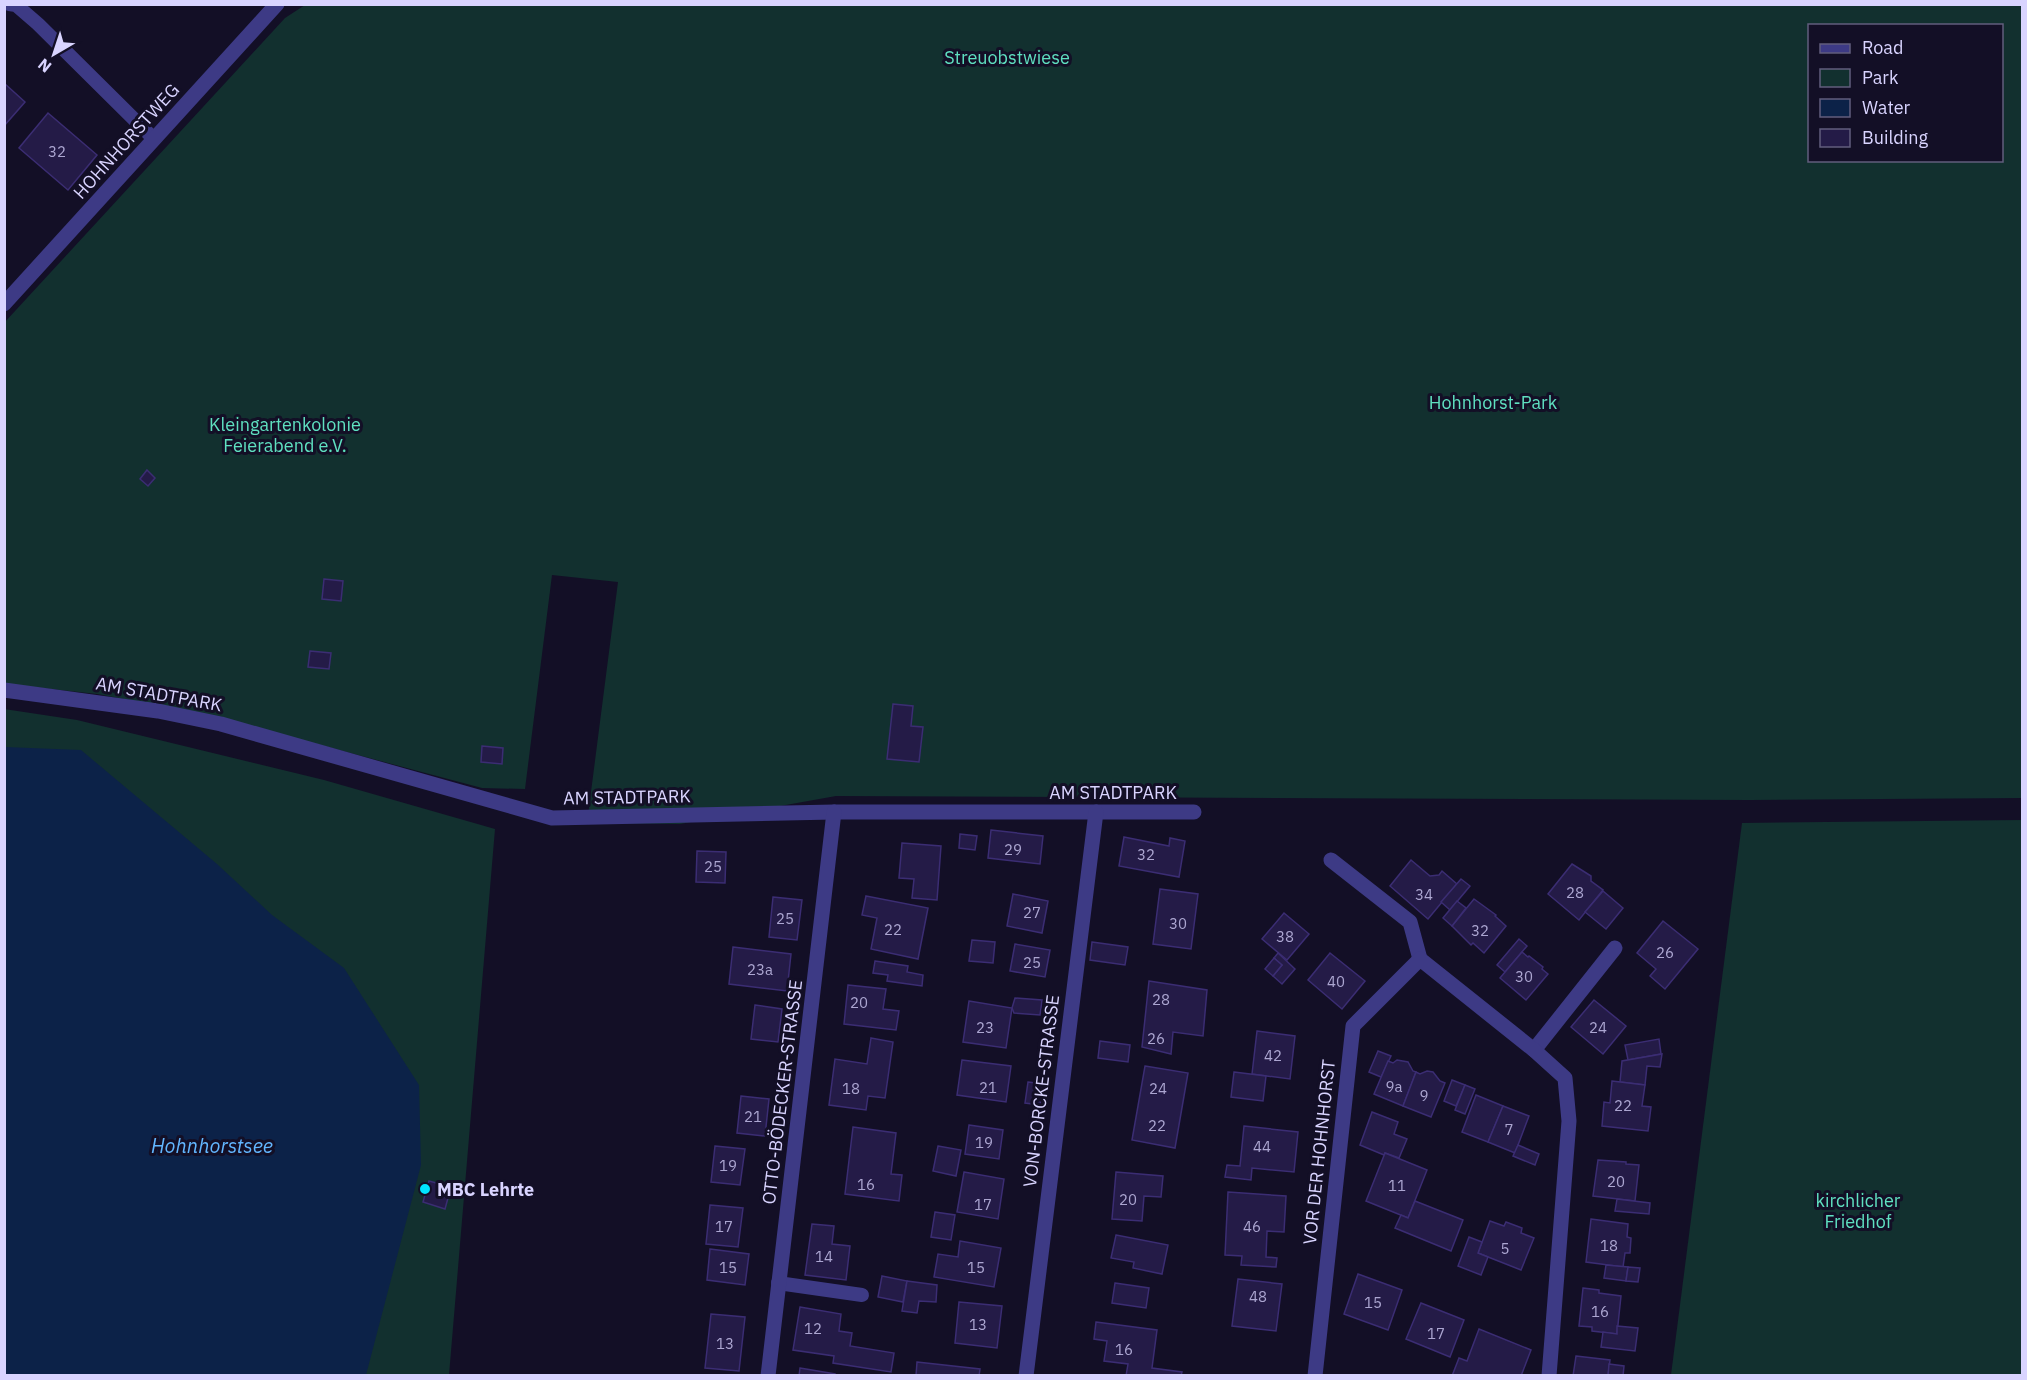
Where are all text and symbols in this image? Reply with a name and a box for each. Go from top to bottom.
north arrow [24,24,84,84]
legend [1808,24,2003,162]
text: Road [1862,36,1903,59]
park label: Streuobstwiese [944,46,1070,69]
text: N [34,54,55,77]
text: Park [1862,66,1899,89]
street label: HOHNHORSTWEG [68,78,184,204]
text: Water [1862,96,1911,119]
text: Building [1862,126,1929,149]
house number: 32 [48,142,66,161]
park label: Hohnhorst-Park [1429,391,1558,414]
park label: Kleingartenkolonie Feierabend e.V. [209,413,361,457]
street label: AM STADTPARK [94,672,224,717]
street label: AM STADTPARK [1049,781,1177,804]
street label: AM STADTPARK [563,784,692,810]
house number: 29 [1004,840,1022,859]
house number: 32 [1137,845,1155,864]
house number: 25 [704,857,722,876]
house number: 28 [1566,883,1584,902]
house number: 34 [1415,885,1433,904]
house number: 27 [1023,903,1041,922]
house number: 25 [776,909,794,928]
house number: 30 [1169,914,1187,933]
house number: 22 [884,920,902,939]
house number: 32 [1471,921,1489,940]
house number: 38 [1276,927,1294,946]
house number: 26 [1656,943,1674,962]
house number: 25 [1023,953,1041,972]
house number: 23a [747,960,773,979]
house number: 30 [1515,967,1533,986]
house number: 40 [1327,972,1345,991]
street label: OTTO-BÖDECKER-STRASSE [757,978,807,1206]
house number: 28 [1152,990,1170,1009]
house number: 20 [850,993,868,1012]
street label: VON-BORCKE-STRASSE [1018,993,1064,1189]
house number: 23 [976,1018,994,1037]
house number: 24 [1589,1018,1607,1037]
house number: 26 [1147,1029,1165,1048]
house number: 42 [1264,1046,1282,1065]
street label: VOR DER HOHNHORST [1298,1058,1340,1246]
house number: 9a [1385,1077,1403,1096]
house number: 21 [979,1078,997,1097]
house number: 18 [842,1079,860,1098]
house number: 24 [1149,1079,1167,1098]
house number: 9 [1419,1086,1429,1105]
house number: 22 [1614,1096,1632,1115]
house number: 21 [744,1107,762,1126]
house number: 22 [1148,1116,1166,1135]
house number: 7 [1504,1120,1514,1139]
water label: Hohnhorstsee [151,1132,273,1159]
house number: 19 [975,1133,993,1152]
house number: 44 [1253,1137,1271,1156]
house number: 19 [719,1156,737,1175]
house number: 20 [1607,1172,1625,1191]
house number: 16 [857,1175,875,1194]
house number: 11 [1388,1176,1406,1195]
place label: MBC Lehrte [437,1178,534,1201]
marker: MBC Lehrte [418,1182,432,1196]
park label: kirchlicher Friedhof [1816,1189,1901,1233]
house number: 20 [1119,1190,1137,1209]
house number: 17 [974,1195,992,1214]
house number: 17 [715,1217,733,1236]
house number: 46 [1243,1217,1261,1236]
house number: 18 [1600,1236,1618,1255]
house number: 5 [1500,1239,1510,1258]
house number: 14 [815,1247,833,1266]
house number: 15 [719,1258,737,1277]
house number: 15 [967,1258,985,1277]
house number: 48 [1249,1287,1267,1306]
house number: 15 [1364,1293,1382,1312]
house number: 16 [1591,1302,1609,1321]
house number: 13 [969,1315,987,1334]
house number: 12 [804,1319,822,1338]
house number: 17 [1427,1324,1445,1343]
house number: 13 [716,1334,734,1353]
house number: 16 [1115,1340,1133,1359]

